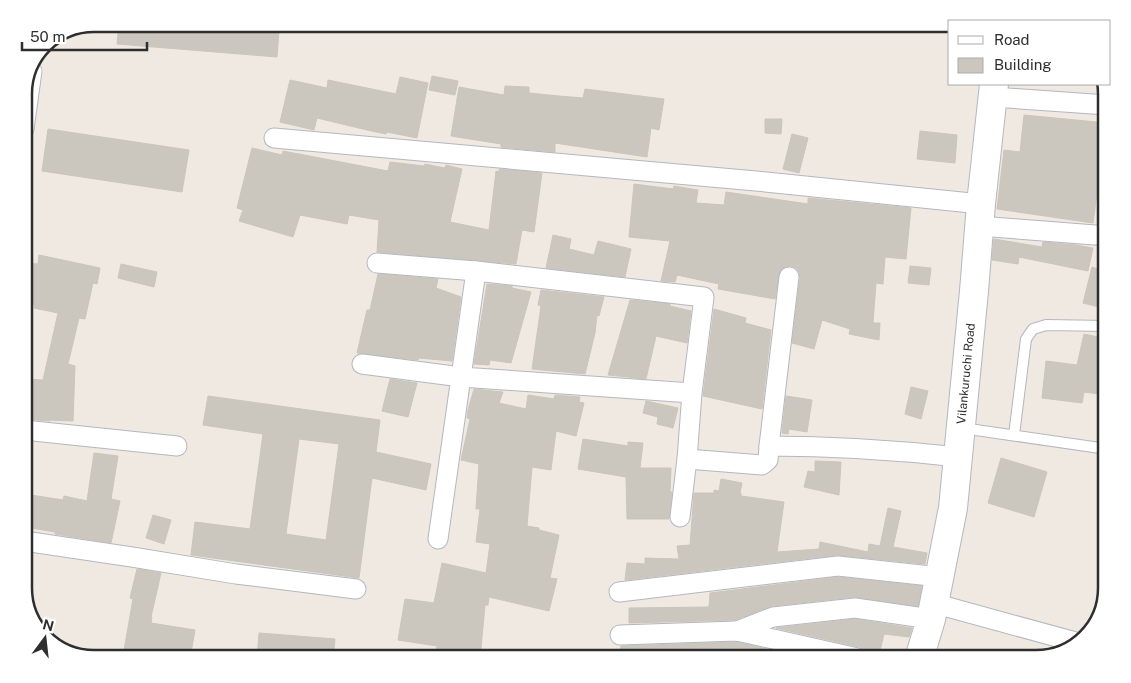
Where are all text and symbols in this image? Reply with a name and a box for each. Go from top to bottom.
scale bar [22,20,148,52]
legend [948,20,1111,85]
text: 50 m [30,28,65,45]
text: Road [994,31,1030,48]
text: Building [994,56,1052,73]
street label: Vilankuruchi Road [954,322,978,425]
north arrow [20,613,70,663]
text: N [41,616,56,635]

